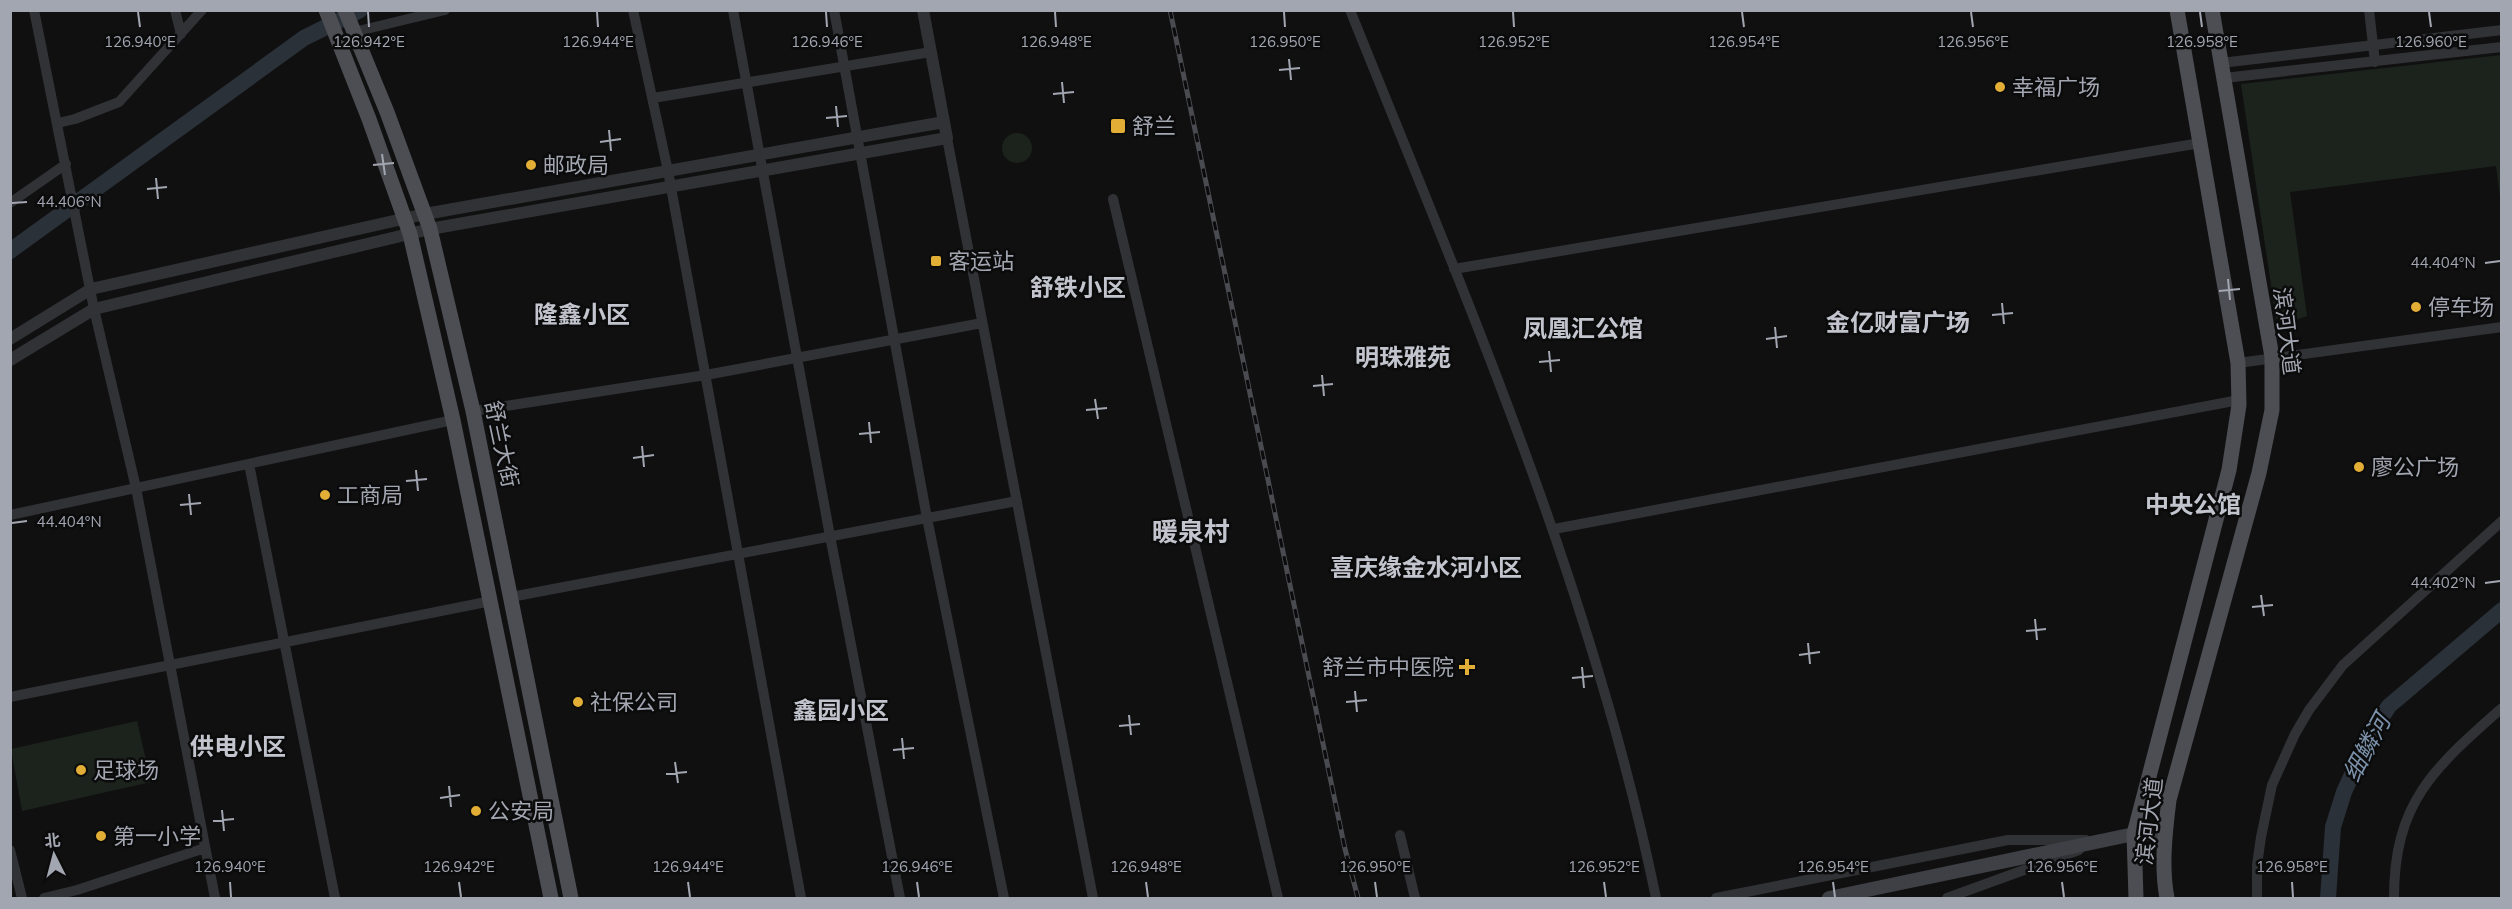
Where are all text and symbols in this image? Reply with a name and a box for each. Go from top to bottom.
text: 126.940°E [104,32,176,51]
text: 126.942°E [333,32,405,51]
text: 126.944°E [562,32,634,51]
text: 126.946°E [791,32,863,51]
text: 126.948°E [1020,32,1092,51]
text: 126.950°E [1249,32,1321,51]
text: 126.952°E [1478,32,1550,51]
text: 126.954°E [1708,32,1780,51]
text: 126.956°E [1937,32,2009,51]
text: 126.958°E [2166,32,2238,51]
text: 126.960°E [2395,32,2467,51]
place label: 幸福广场 [2012,73,2100,101]
marker: 幸福广场 [1993,80,2007,94]
place label: 舒兰 [1132,112,1176,140]
marker: 舒兰 [1109,117,1127,135]
place label: 邮政局 [543,151,609,179]
marker: 邮政局 [524,158,538,172]
text: 44.406°N [36,192,102,211]
place label: 客运站 [948,247,1014,275]
text: 44.404°N [2410,253,2476,272]
marker: 客运站 [929,254,943,268]
district label: 舒铁小区 [1030,272,1126,302]
street label: 滨河大道 [2268,286,2306,376]
place label: 停车场 [2428,293,2494,321]
district label: 隆鑫小区 [534,299,630,329]
marker: 停车场 [2409,300,2423,314]
district label: 金亿财富广场 [1826,307,1970,337]
district label: 凤凰汇公馆 [1523,313,1643,343]
district label: 明珠雅苑 [1355,342,1451,372]
street label: 舒兰大街 [479,398,525,490]
place label: 廖公广场 [2371,453,2459,481]
marker: 廖公广场 [2352,460,2366,474]
place label: 工商局 [337,481,403,509]
marker: 工商局 [318,488,332,502]
district label: 中央公馆 [2145,489,2241,519]
text: 44.404°N [36,512,102,531]
district label: 暖泉村 [1152,515,1230,548]
district label: 喜庆缘金水河小区 [1330,552,1522,582]
text: 44.402°N [2410,573,2476,592]
place label: 舒兰市中医院 [1322,653,1454,681]
marker: 舒兰市中医院 [1458,658,1476,676]
place label: 社保公司 [590,688,678,716]
marker: 社保公司 [571,695,585,709]
district label: 鑫园小区 [793,695,889,725]
water label: 细鳞河 [2336,705,2398,786]
district label: 供电小区 [190,731,286,761]
place label: 足球场 [93,756,159,784]
marker: 足球场 [74,763,88,777]
street label: 滨河大道 [2130,776,2168,866]
place label: 公安局 [488,797,554,825]
marker: 公安局 [469,804,483,818]
place label: 第一小学 [113,822,201,850]
north arrow [24,825,84,885]
text: 北 [43,829,61,851]
marker: 第一小学 [94,829,108,843]
text: 126.940°E [194,857,266,876]
text: 126.942°E [423,857,495,876]
text: 126.944°E [652,857,724,876]
text: 126.946°E [881,857,953,876]
text: 126.948°E [1110,857,1182,876]
text: 126.950°E [1339,857,1411,876]
text: 126.952°E [1568,857,1640,876]
text: 126.954°E [1797,857,1869,876]
text: 126.956°E [2026,857,2098,876]
text: 126.958°E [2256,857,2328,876]

